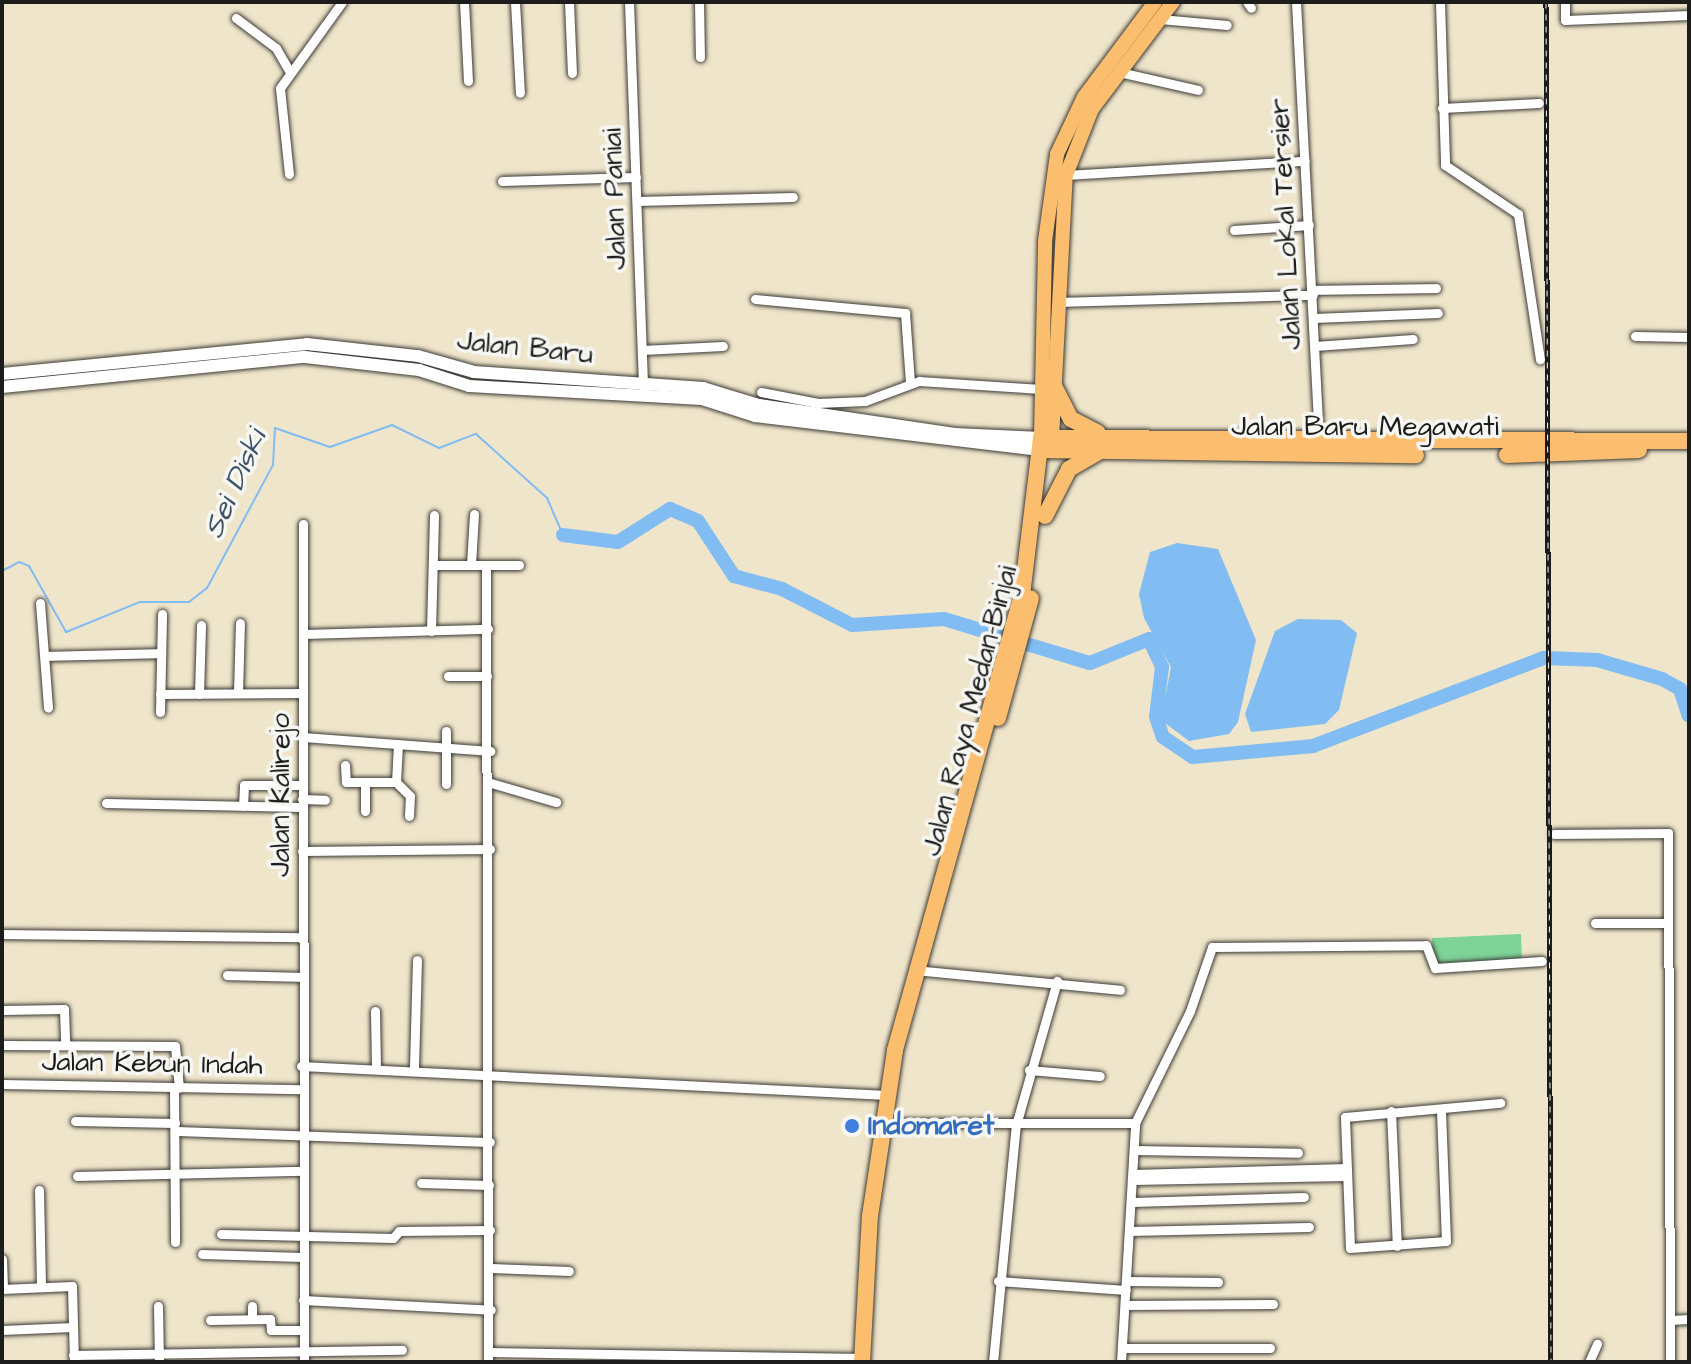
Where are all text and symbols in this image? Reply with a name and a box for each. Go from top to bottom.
street label: Jalan Lokal Tersier [1263,97,1309,351]
street label: Jalan Paniai [596,128,634,270]
street label: Jalan Baru [455,324,595,372]
street label: Jalan Baru Megawati [1231,410,1499,444]
water label: Sei Diski [195,425,275,543]
street label: Jalan Raya Medan-Binjai [915,562,1025,860]
street label: Jalan Kalirejo [264,713,298,877]
street label: Jalan Kebun Indah [41,1045,263,1083]
place label: Indomaret [868,1109,994,1143]
marker: Indomaret [843,1117,861,1135]

